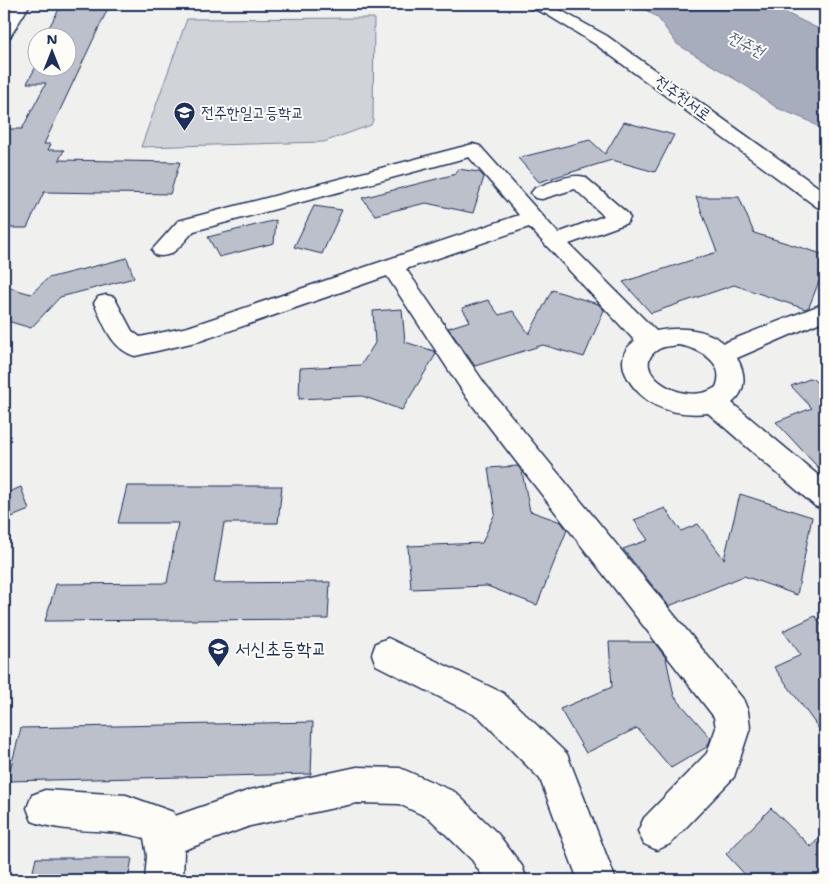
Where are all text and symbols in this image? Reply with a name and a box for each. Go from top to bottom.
water label: 전주천 [724,26,770,63]
north arrow [28,28,78,78]
text: N [46,30,58,48]
street label: 전주천서로 [651,71,715,125]
school or university icon: 전주한일고등학교 [173,100,197,131]
place label: 전주한일고등학교 [201,102,304,123]
school or university icon: 서신초등학교 [207,636,231,667]
place label: 서신초등학교 [235,636,327,661]

